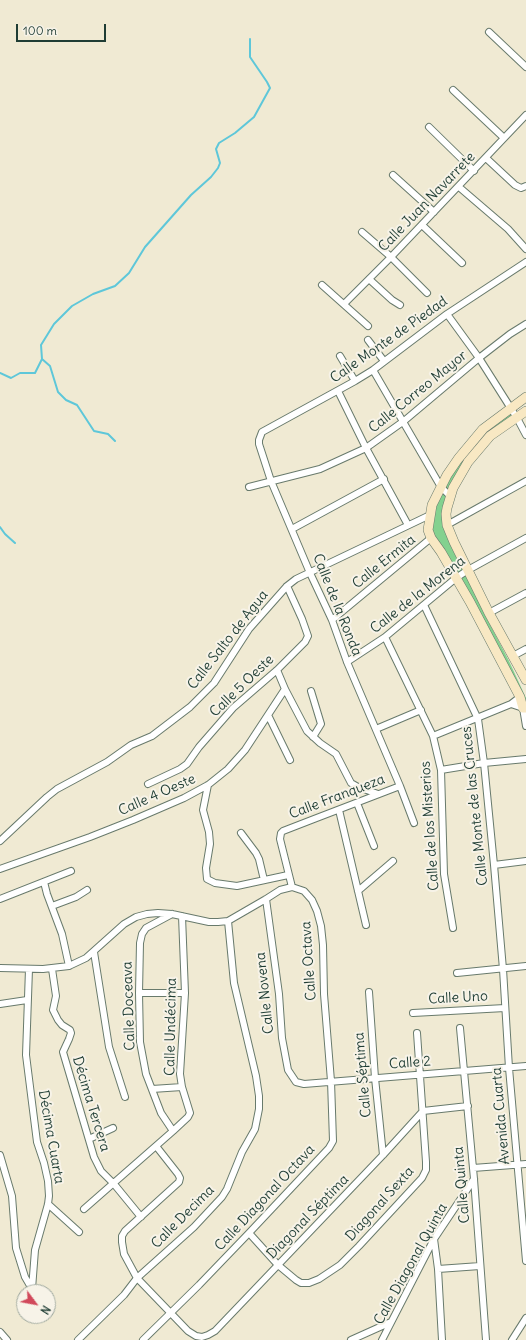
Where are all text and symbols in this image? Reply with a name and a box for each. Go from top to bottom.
scale bar [18,16,108,42]
text: 100 m [23,23,57,38]
street label: Calle Juan Navarrete [375,149,479,255]
street label: Calle Monte de Piedad [327,293,451,387]
street label: Calle Correo Mayor [365,347,471,437]
street label: Calle Ermita [349,531,419,593]
street label: Calle de la Ronda [309,551,365,659]
street label: Calle de la Morena [367,553,469,637]
street label: Calle Salto de Agua [184,587,272,693]
street label: Calle 5 Oeste [206,651,278,721]
street label: Calle Monte de las Cruces [458,725,492,887]
street label: Calle de los Misterios [417,761,443,891]
street label: Calle 4 Oeste [116,771,198,819]
street label: Calle Franqueza [287,771,387,823]
street label: Calle Octava [298,921,320,1001]
street label: Calle Novena [252,951,278,1035]
street label: Calle Doceava [119,961,139,1051]
street label: Calle Undécima [162,978,180,1076]
street label: Calle Uno [428,988,488,1008]
street label: Calle Séptima [351,1032,375,1118]
street label: Calle 2 [389,1053,431,1073]
street label: Décima Tercera [69,1054,113,1154]
street label: Avenida Cuarta [488,1067,514,1165]
street label: Décima Cuarta [34,1089,68,1185]
street label: Calle Diagonal Octava [211,1141,319,1255]
street label: Calle Quinta [450,1146,474,1224]
street label: Diagonal Sexta [342,1163,418,1245]
street label: Diagonal Séptima [264,1171,352,1263]
street label: Calle Decima [148,1182,218,1252]
street label: Calle Diagonal Quinta [371,1200,451,1328]
north arrow [16,1284,56,1324]
text: N [37,1303,53,1317]

